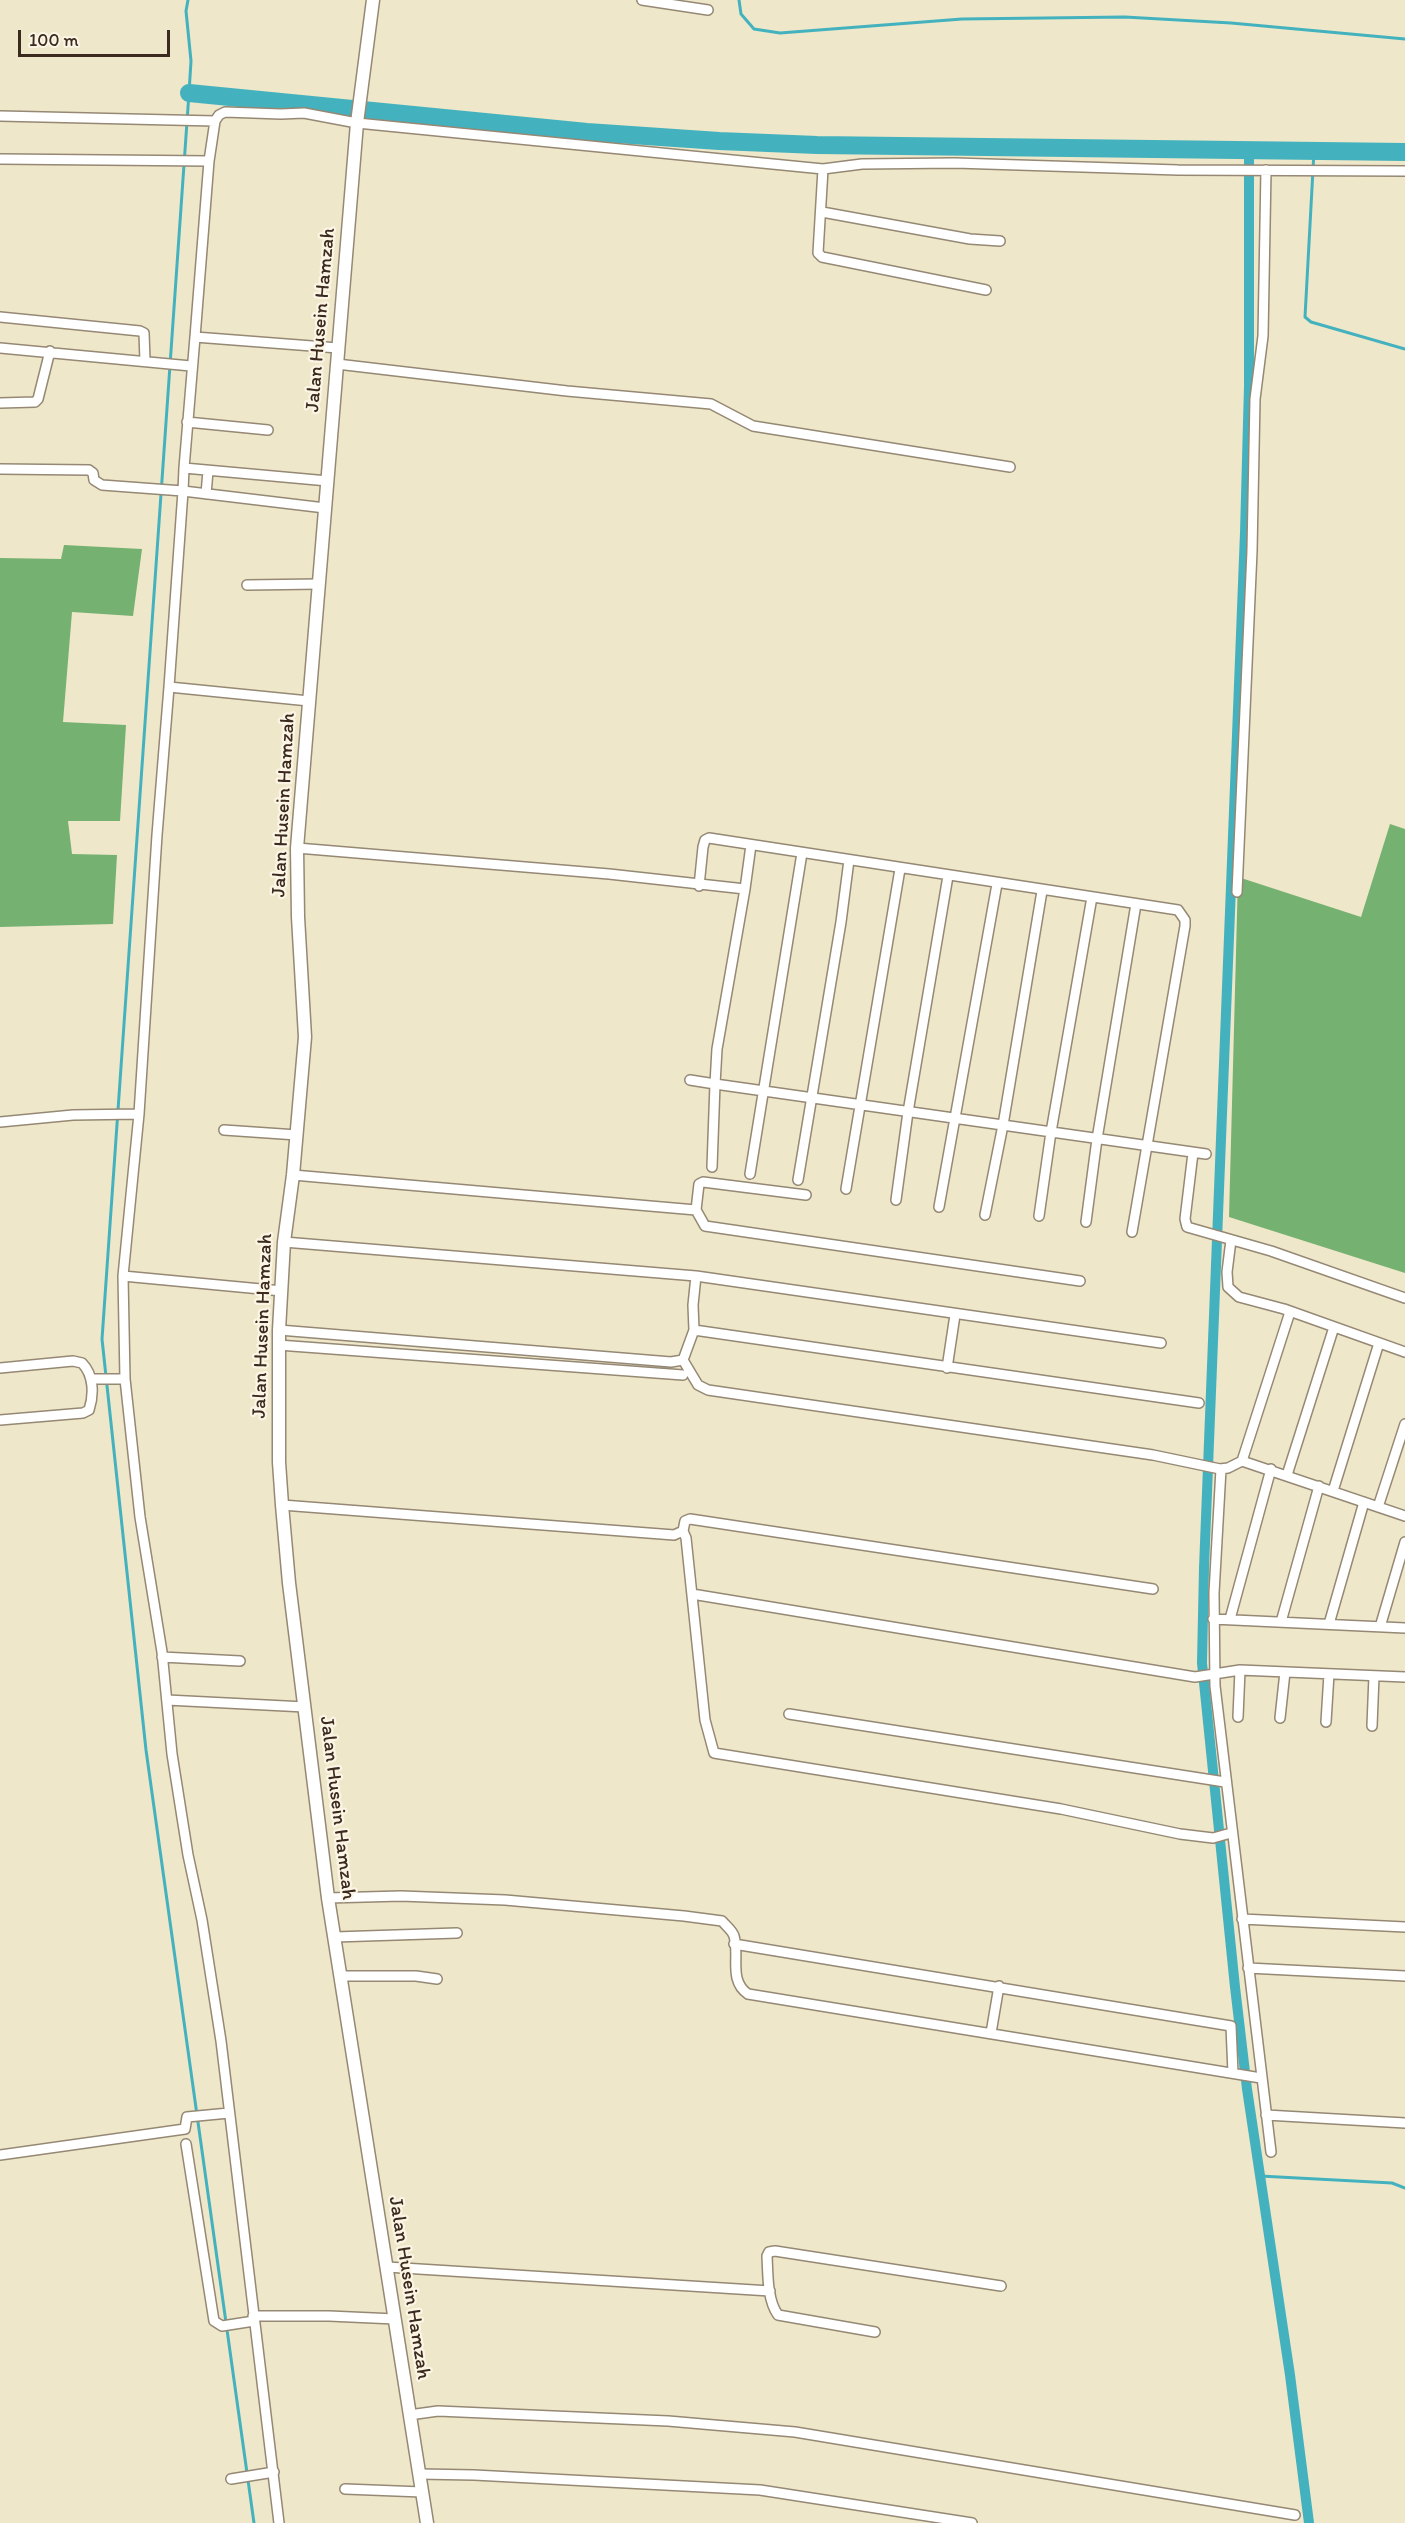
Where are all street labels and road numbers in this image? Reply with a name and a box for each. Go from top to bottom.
street label: Jalan Husein Hamzah [301,227,341,413]
street label: Jalan Husein Hamzah [267,712,301,898]
street label: Jalan Husein Hamzah [248,1233,278,1419]
street label: Jalan Husein Hamzah [314,1715,360,1901]
street label: Jalan Husein Hamzah [383,2195,435,2381]

